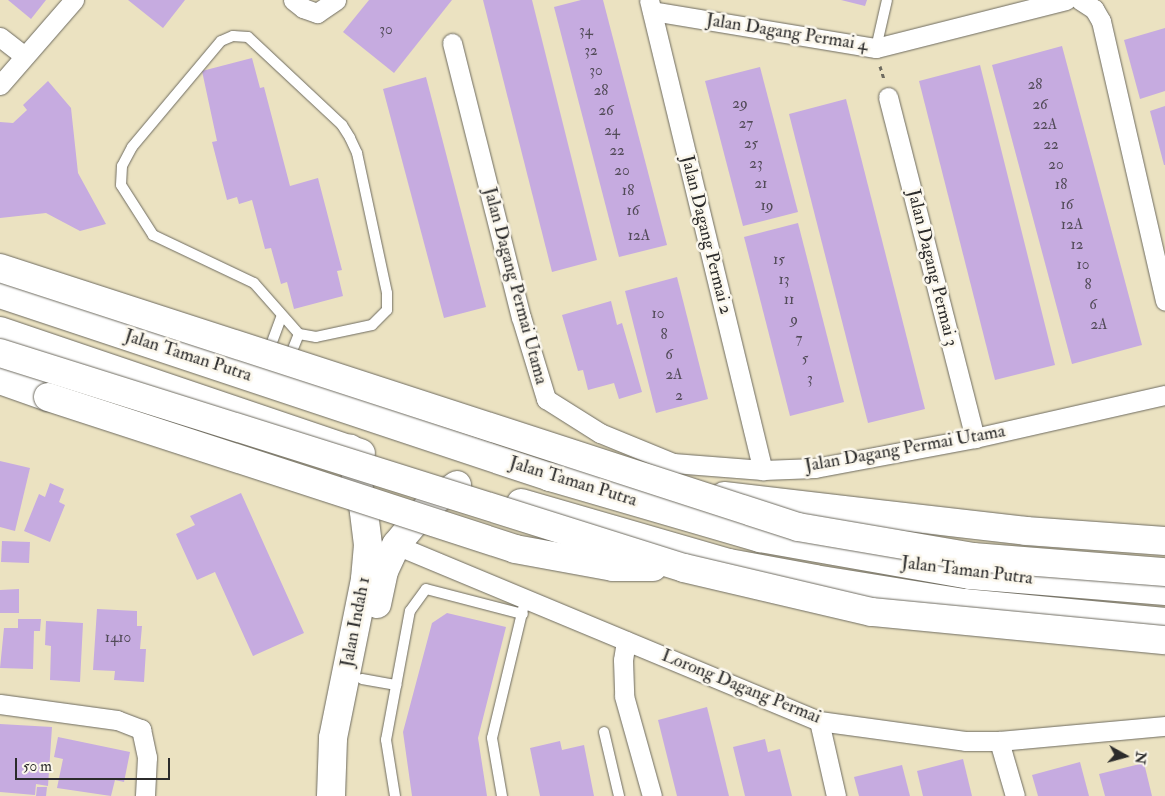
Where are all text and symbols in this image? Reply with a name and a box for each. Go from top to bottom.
street label: Jalan Dagang Permai 4 [705,10,869,56]
house number: 30 [379,21,393,39]
house number: 34 [579,22,593,40]
house number: 32 [584,42,598,60]
house number: 30 [589,62,603,80]
house number: 28 [1028,76,1042,94]
house number: 28 [594,82,608,100]
house number: 29 [732,95,748,113]
house number: 26 [1032,96,1048,114]
house number: 26 [598,102,614,120]
house number: 27 [739,115,753,133]
house number: 22A [1033,116,1057,134]
house number: 24 [604,122,620,140]
house number: 25 [744,135,758,153]
house number: 22 [1043,136,1059,154]
house number: 22 [609,142,625,160]
street label: Jalan Dagang Permai 2 [676,153,736,317]
house number: 23 [749,155,763,173]
house number: 20 [1048,156,1064,174]
house number: 20 [614,162,630,180]
house number: 21 [755,175,767,193]
house number: 18 [1055,176,1067,194]
house number: 18 [622,182,634,200]
street label: Jalan Dagang Permai Utama [478,185,552,387]
street label: Jalan Dagang Permai 3 [902,187,962,349]
house number: 16 [1061,196,1073,214]
house number: 19 [761,197,773,215]
house number: 16 [627,202,639,220]
house number: 12A [1061,216,1083,234]
house number: 12A [628,227,650,245]
house number: 12 [1071,236,1083,254]
house number: 15 [773,251,785,269]
house number: 10 [1077,256,1089,274]
house number: 13 [778,271,790,289]
house number: 8 [1084,276,1092,294]
house number: 11 [784,291,794,309]
house number: 6 [1089,296,1097,314]
house number: 10 [652,305,664,323]
house number: 9 [790,311,798,329]
house number: 2A [1090,316,1108,334]
street label: Jalan Taman Putra [122,325,254,387]
house number: 8 [660,326,668,344]
house number: 7 [796,330,802,348]
house number: 6 [665,346,673,364]
house number: 5 [802,350,808,368]
house number: 2A [665,366,683,384]
house number: 3 [807,370,813,388]
house number: 2 [675,387,683,405]
street label: Jalan Dagang Permai Utama [803,421,1007,477]
street label: Jalan Taman Putra [507,452,639,512]
street label: Jalan Taman Putra [900,552,1034,590]
street label: Jalan Indah 1 [337,575,375,669]
house number: 1410 [105,629,131,647]
street label: Lorong Dagang Permai [658,645,824,729]
north arrow [1100,731,1150,781]
scale bar [18,748,172,780]
text: N [1131,751,1150,765]
text: 50 m [23,757,52,776]

